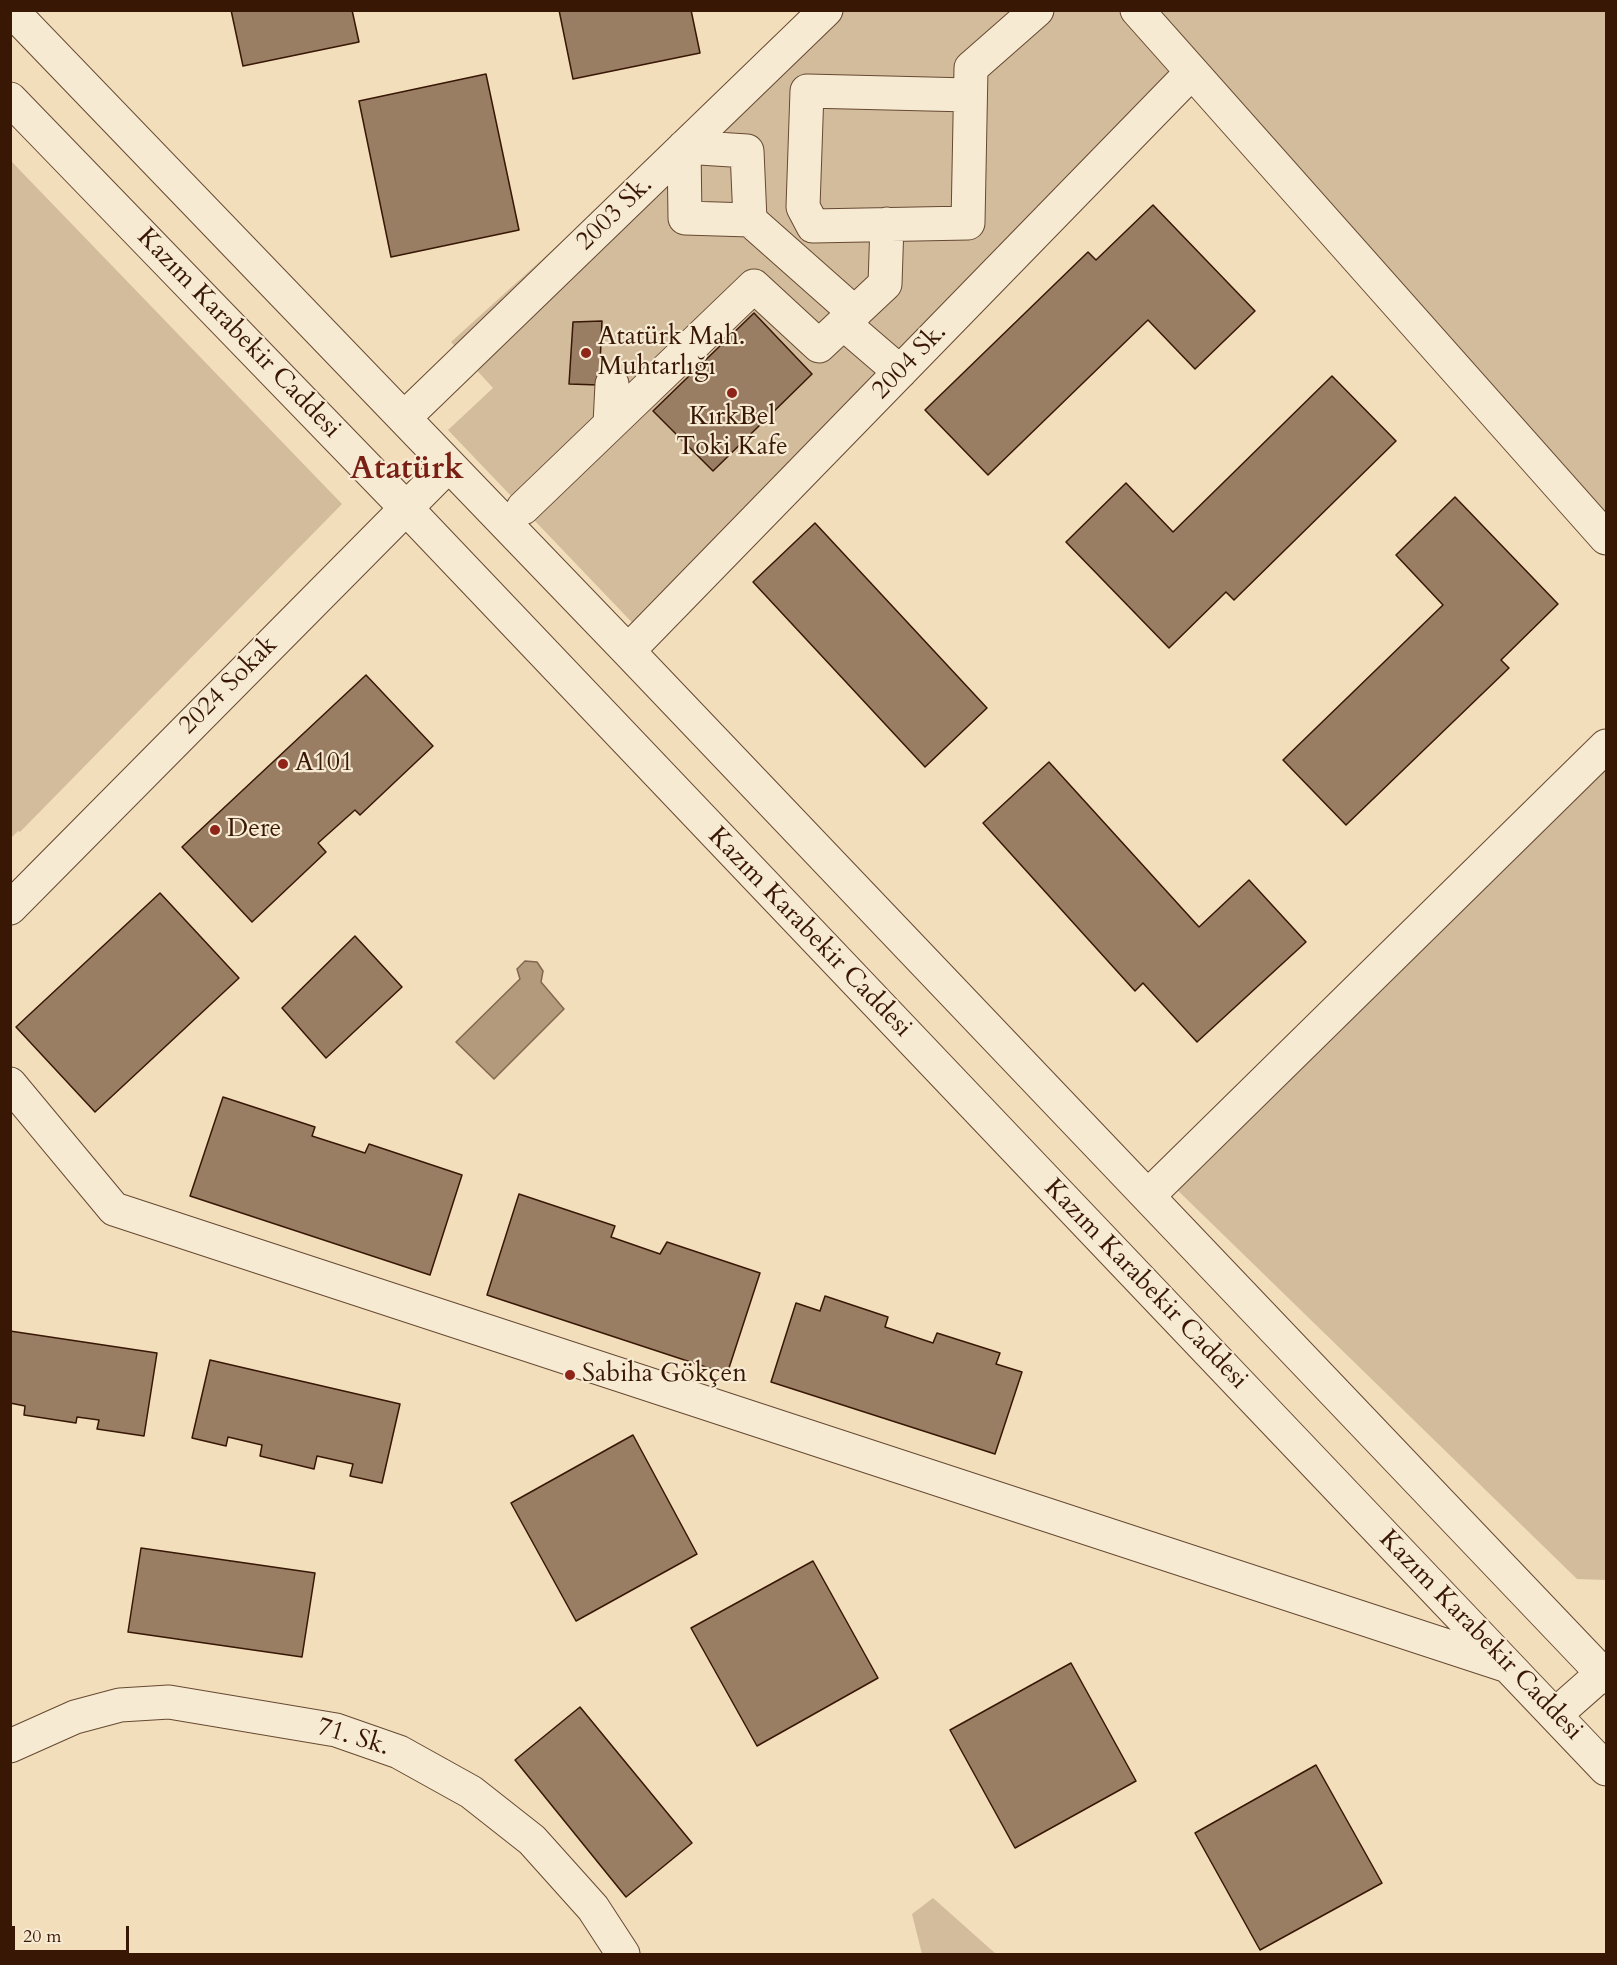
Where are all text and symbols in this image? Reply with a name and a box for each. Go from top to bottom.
street label: 2003 Sk. [570,170,660,258]
street label: Kazım Karabekir Caddesi [130,223,346,445]
street label: 2004 Sk. [866,317,954,407]
place label: Atatürk Mah. Muhtarlığı [598,322,745,384]
marker: Atatürk Mah. Muhtarlığı [579,346,593,360]
marker: KırkBel Toki Kafe [725,386,739,400]
place label: KırkBel Toki Kafe [676,402,788,464]
district label: Atatürk [350,452,464,490]
street label: 2024 Sokak [173,630,285,742]
place label: A101 [295,748,353,780]
marker: A101 [276,757,290,771]
place label: Dere [227,814,281,846]
street label: Kazım Karabekir Caddesi [701,822,917,1044]
marker: Dere [208,823,222,837]
street label: Kazım Karabekir Caddesi [1037,1174,1253,1396]
place label: Sabiha Gökçen [582,1359,747,1391]
marker: Sabiha Gökçen [563,1368,577,1382]
street label: Kazım Karabekir Caddesi [1372,1525,1588,1747]
street label: 71. Sk. [313,1712,393,1764]
scale bar [15,1914,132,1952]
text: 20 m [23,1924,62,1949]

